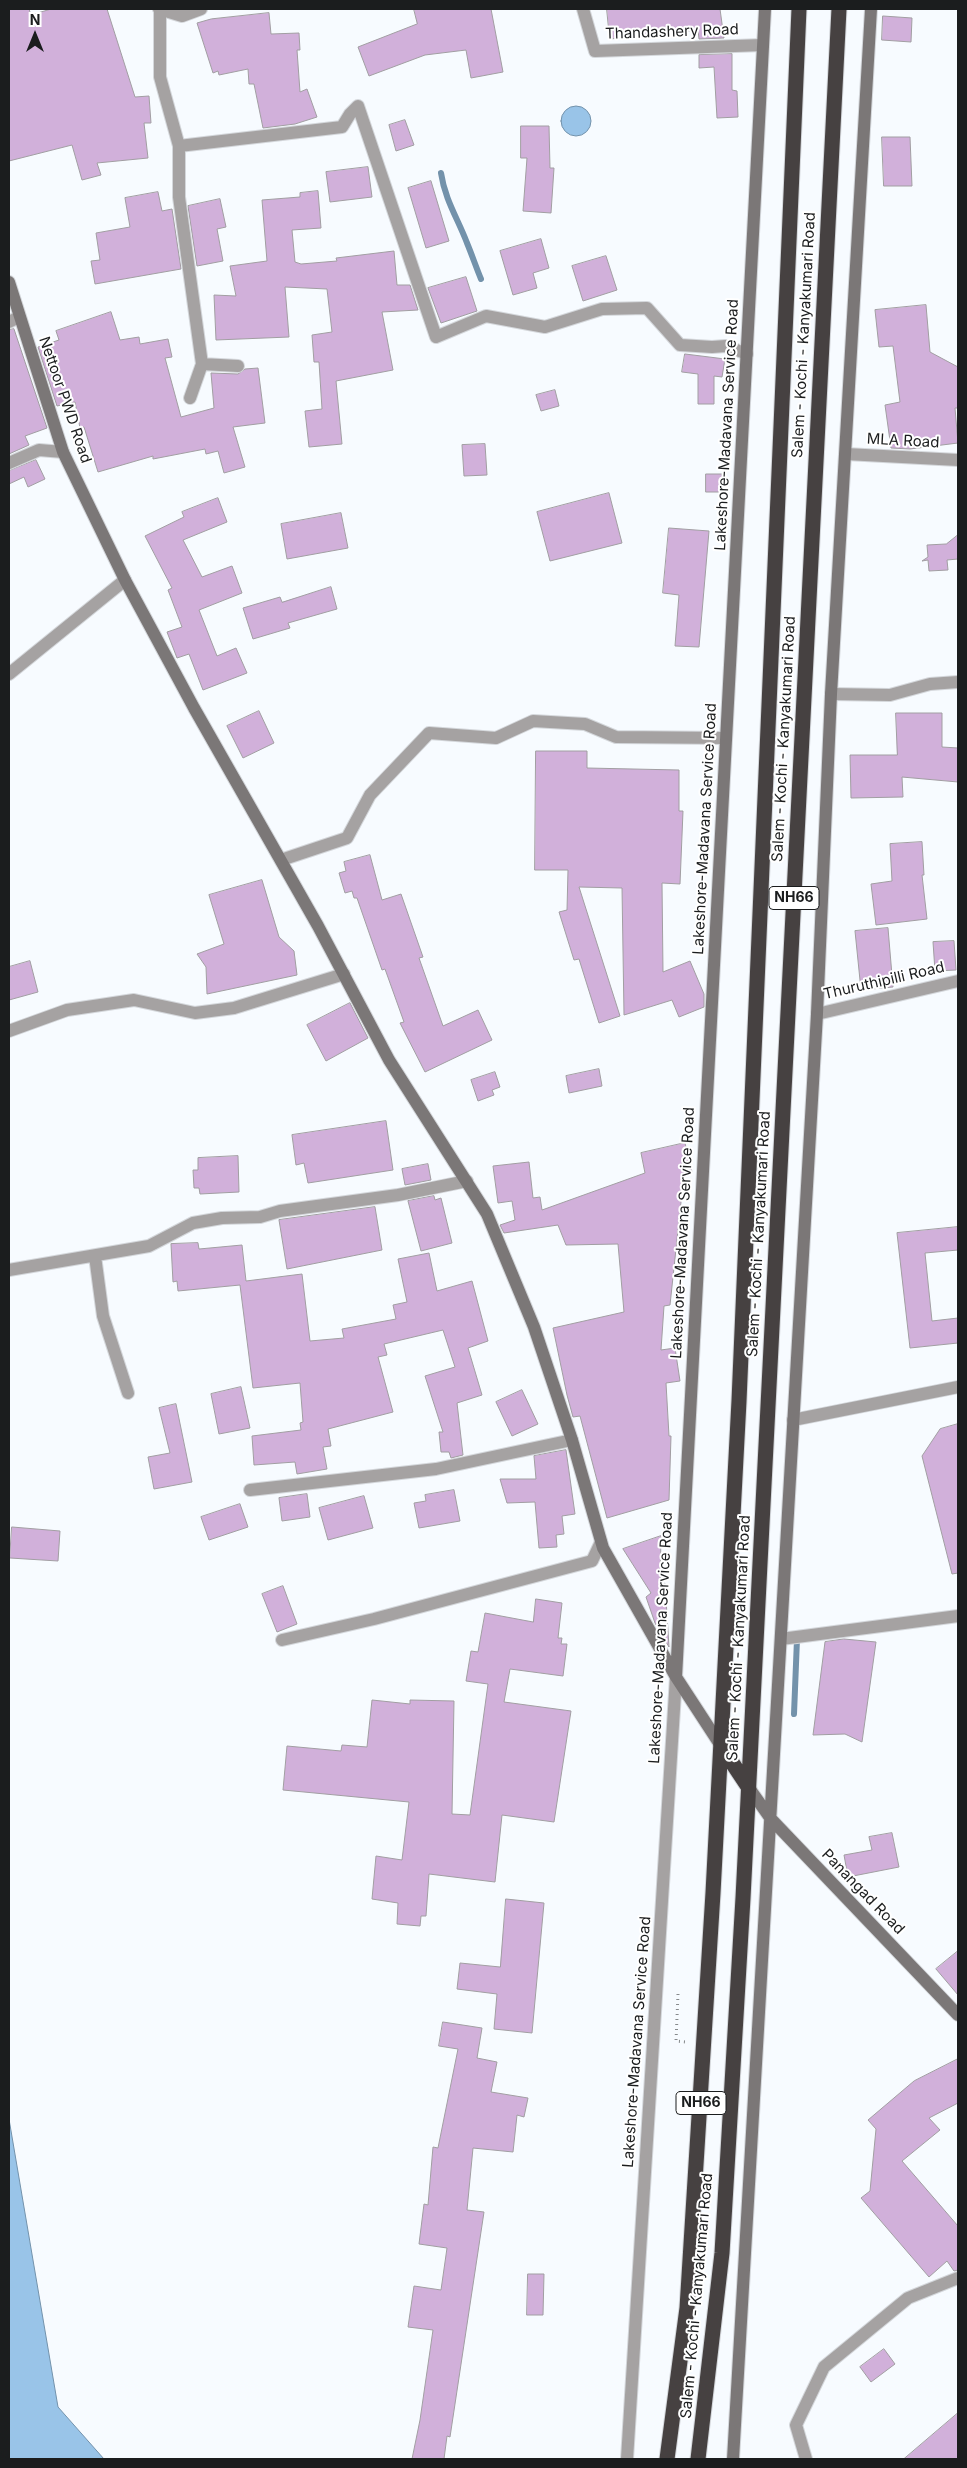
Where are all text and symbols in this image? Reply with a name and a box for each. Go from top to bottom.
north arrow [10,10,60,60]
text: N [30,11,40,28]
street label: Thandashery Road [605,21,739,43]
street label: Salem - Kochi - Kanyakumari Road [789,212,819,458]
street label: Lakeshore-Madavana Service Road [711,299,743,551]
street label: Nettoor PWD Road [35,334,95,466]
street label: MLA Road [866,430,940,452]
street label: Salem - Kochi - Kanyakumari Road [769,616,799,862]
street label: Lakeshore-Madavana Service Road [689,703,721,955]
road number: NH66 [769,886,819,910]
street label: Thuruthipilli Road [822,958,946,1004]
street label: Lakeshore-Madavana Service Road [667,1107,699,1359]
street label: Salem - Kochi - Kanyakumari Road [744,1111,774,1357]
street label: Lakeshore-Madavana Service Road [645,1512,677,1764]
street label: Salem - Kochi - Kanyakumari Road [724,1515,754,1761]
street label: Panangad Road [818,1846,908,1938]
street label: Lakeshore-Madavana Service Road [619,1916,655,2168]
road number: NH66 [676,2092,726,2114]
street label: Salem - Kochi - Kanyakumari Road [677,2173,717,2419]

